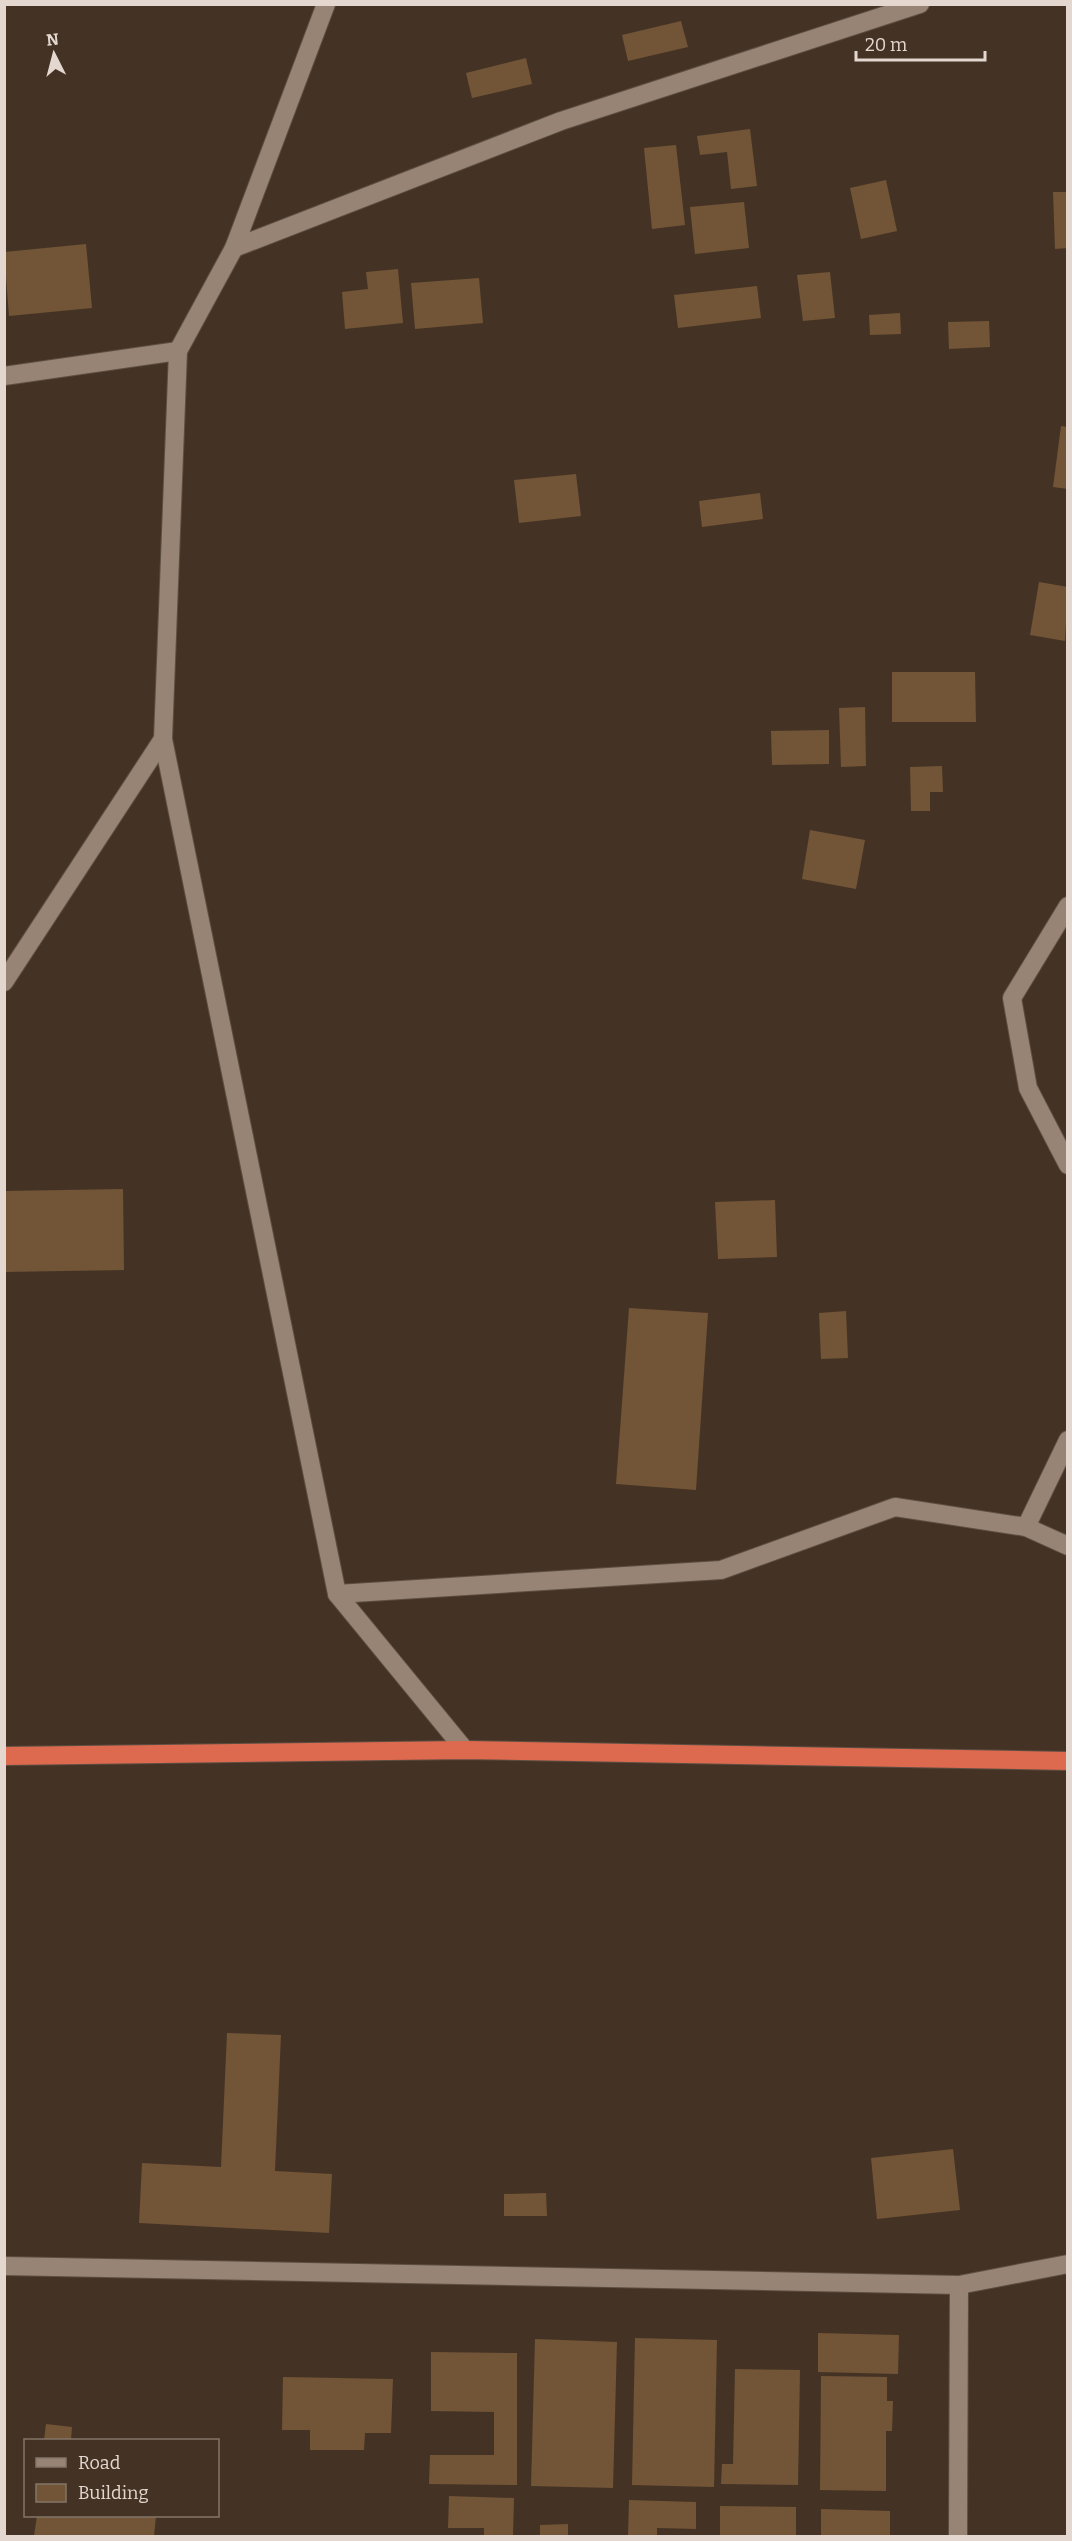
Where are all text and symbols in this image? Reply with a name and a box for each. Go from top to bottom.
north arrow [24,24,84,84]
scale bar [856,24,985,62]
text: N [45,29,60,50]
text: 20 m [865,34,907,56]
legend [24,2439,219,2517]
text: Road [78,2452,121,2474]
text: Building [78,2482,149,2504]

